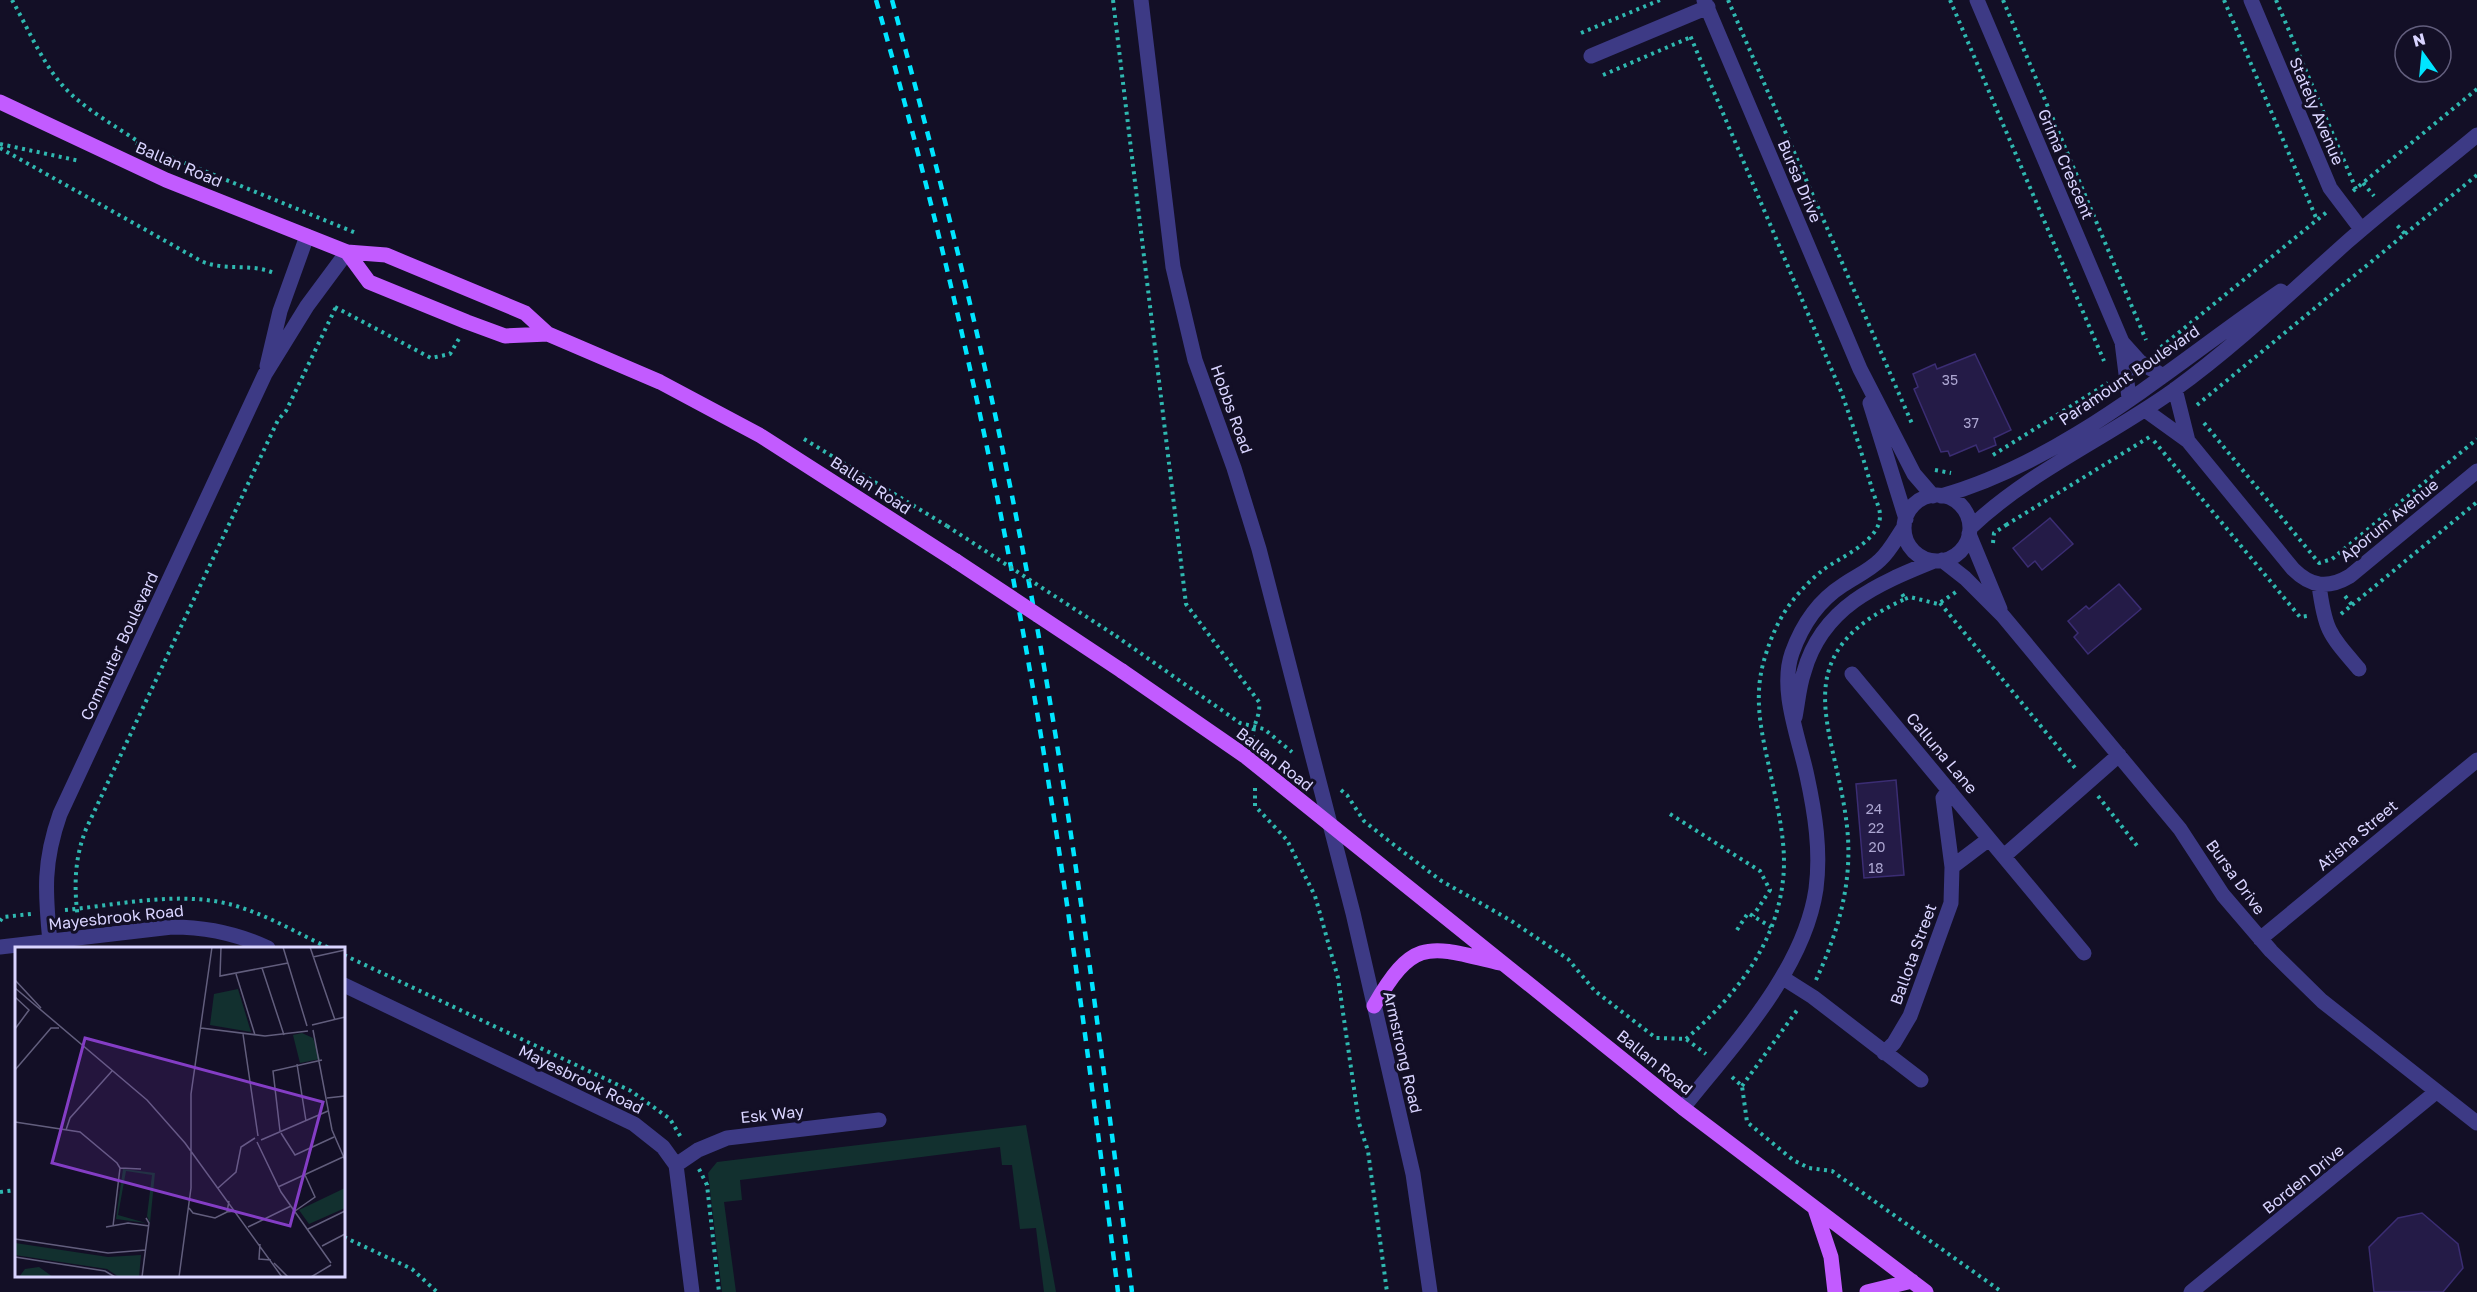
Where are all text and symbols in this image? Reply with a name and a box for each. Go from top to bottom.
north arrow [2393,24,2453,84]
text: N [2411,28,2428,51]
street label: Stately Avenue [2285,54,2349,168]
street label: Grima Crescent [2034,106,2098,222]
street label: Ballan Road [133,137,225,191]
street label: Bursa Drive [1774,137,1826,225]
street label: Paramount Boulevard [2055,320,2203,430]
street label: Hobbs Road [1207,362,1257,456]
house number: 35 [1942,371,1958,388]
house number: 37 [1963,414,1979,431]
street label: Ballan Road [827,452,915,518]
street label: Aporum Avenue [2336,474,2442,566]
street label: Commuter Boulevard [76,568,162,724]
street label: Calluna Lane [1902,708,1982,798]
street label: Ballan Road [1233,723,1317,795]
street label: Atisha Street [2312,795,2402,875]
house number: 24 [1866,800,1882,817]
house number: 22 [1868,819,1884,836]
street label: Bursa Drive [2202,836,2270,918]
house number: 20 [1869,838,1885,855]
house number: 18 [1868,859,1884,876]
street label: Mayesbrook Road [47,900,185,934]
street label: Ballota Street [1885,901,1941,1007]
inset map [15,947,345,1277]
street label: Armstrong Road [1379,989,1427,1115]
street label: Ballan Road [1613,1025,1697,1099]
street label: Mayesbrook Road [515,1040,647,1118]
street label: Esk Way [739,1101,805,1127]
street label: Borden Drive [2258,1140,2348,1218]

